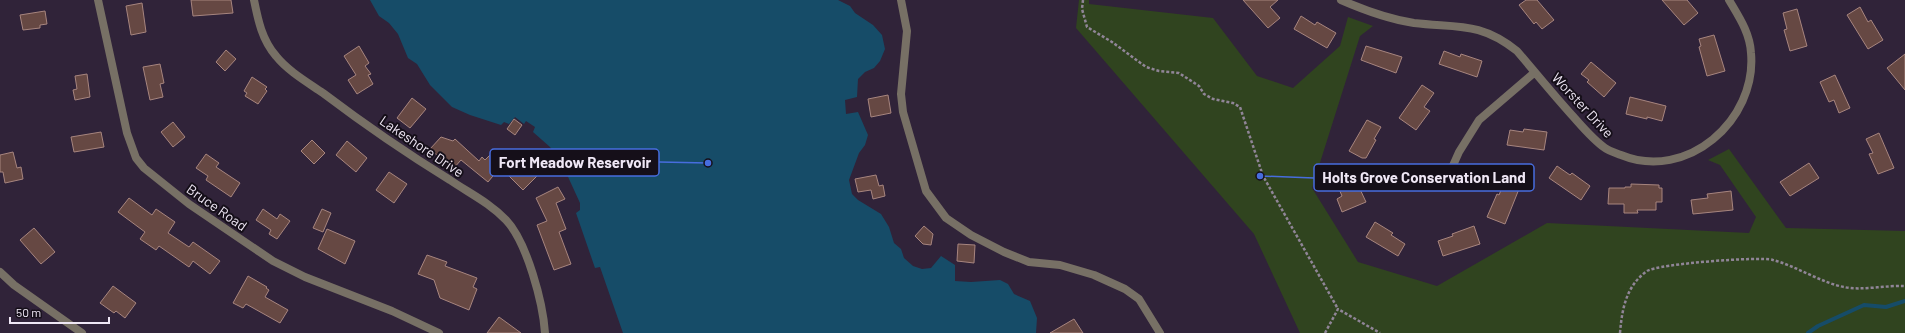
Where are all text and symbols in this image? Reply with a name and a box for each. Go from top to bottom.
street label: Worster Drive [1549,69,1617,141]
street label: Lakeshore Drive [377,112,467,180]
callout: Fort Meadow Reservoir [490,149,659,176]
text: Fort Meadow Reservoir [499,153,651,171]
callout: Holts Grove Conservation Land [1314,164,1534,191]
text: Holts Grove Conservation Land [1322,168,1526,186]
street label: Bruce Road [184,180,250,234]
scale bar [10,299,109,325]
text: 50 m [16,305,41,319]

